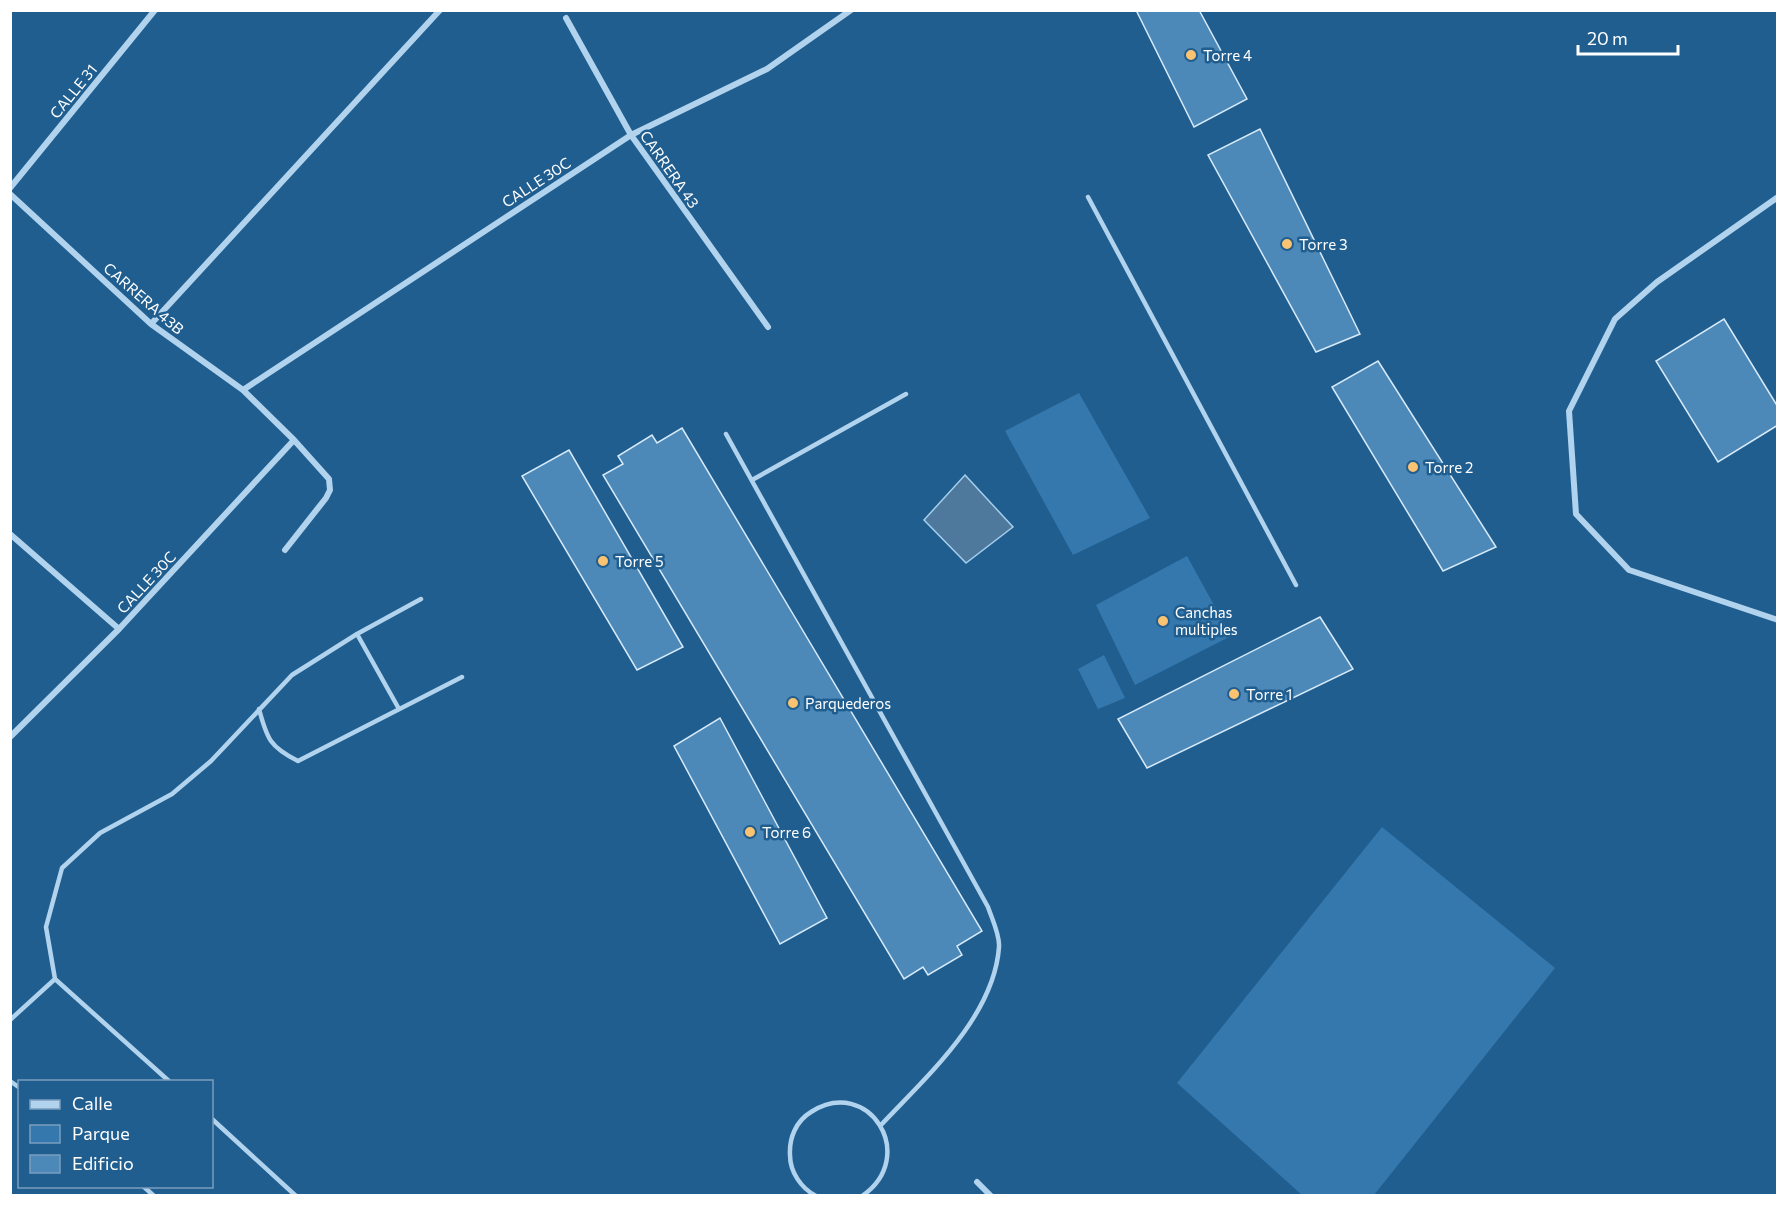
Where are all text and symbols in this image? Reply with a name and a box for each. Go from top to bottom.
scale bar [1578,18,1678,56]
text: 20 m [1587,27,1628,49]
place label: Torre 4 [1203,46,1252,64]
marker: Torre 4 [1184,48,1198,62]
street label: CALLE 31 [46,60,100,122]
street label: CARRERA 43 [637,127,703,211]
street label: CALLE 30C [498,153,574,211]
place label: Torre 3 [1299,235,1348,253]
marker: Torre 3 [1280,237,1294,251]
street label: CARRERA 43B [100,258,188,338]
place label: Torre 2 [1425,458,1473,476]
marker: Torre 2 [1406,460,1420,474]
street label: CALLE 30C [113,547,179,617]
place label: Torre 5 [615,552,664,570]
marker: Torre 5 [596,554,610,568]
place label: Canchas multiples [1175,603,1238,638]
marker: Canchas multiples [1156,614,1170,628]
place label: Torre 1 [1246,685,1292,703]
marker: Torre 1 [1227,687,1241,701]
place label: Parquederos [805,694,891,712]
marker: Parquederos [786,696,800,710]
place label: Torre 6 [762,823,811,841]
marker: Torre 6 [743,825,757,839]
legend [18,1080,213,1188]
text: Calle [72,1092,112,1114]
text: Parque [72,1122,130,1144]
text: Edificio [72,1152,134,1174]

